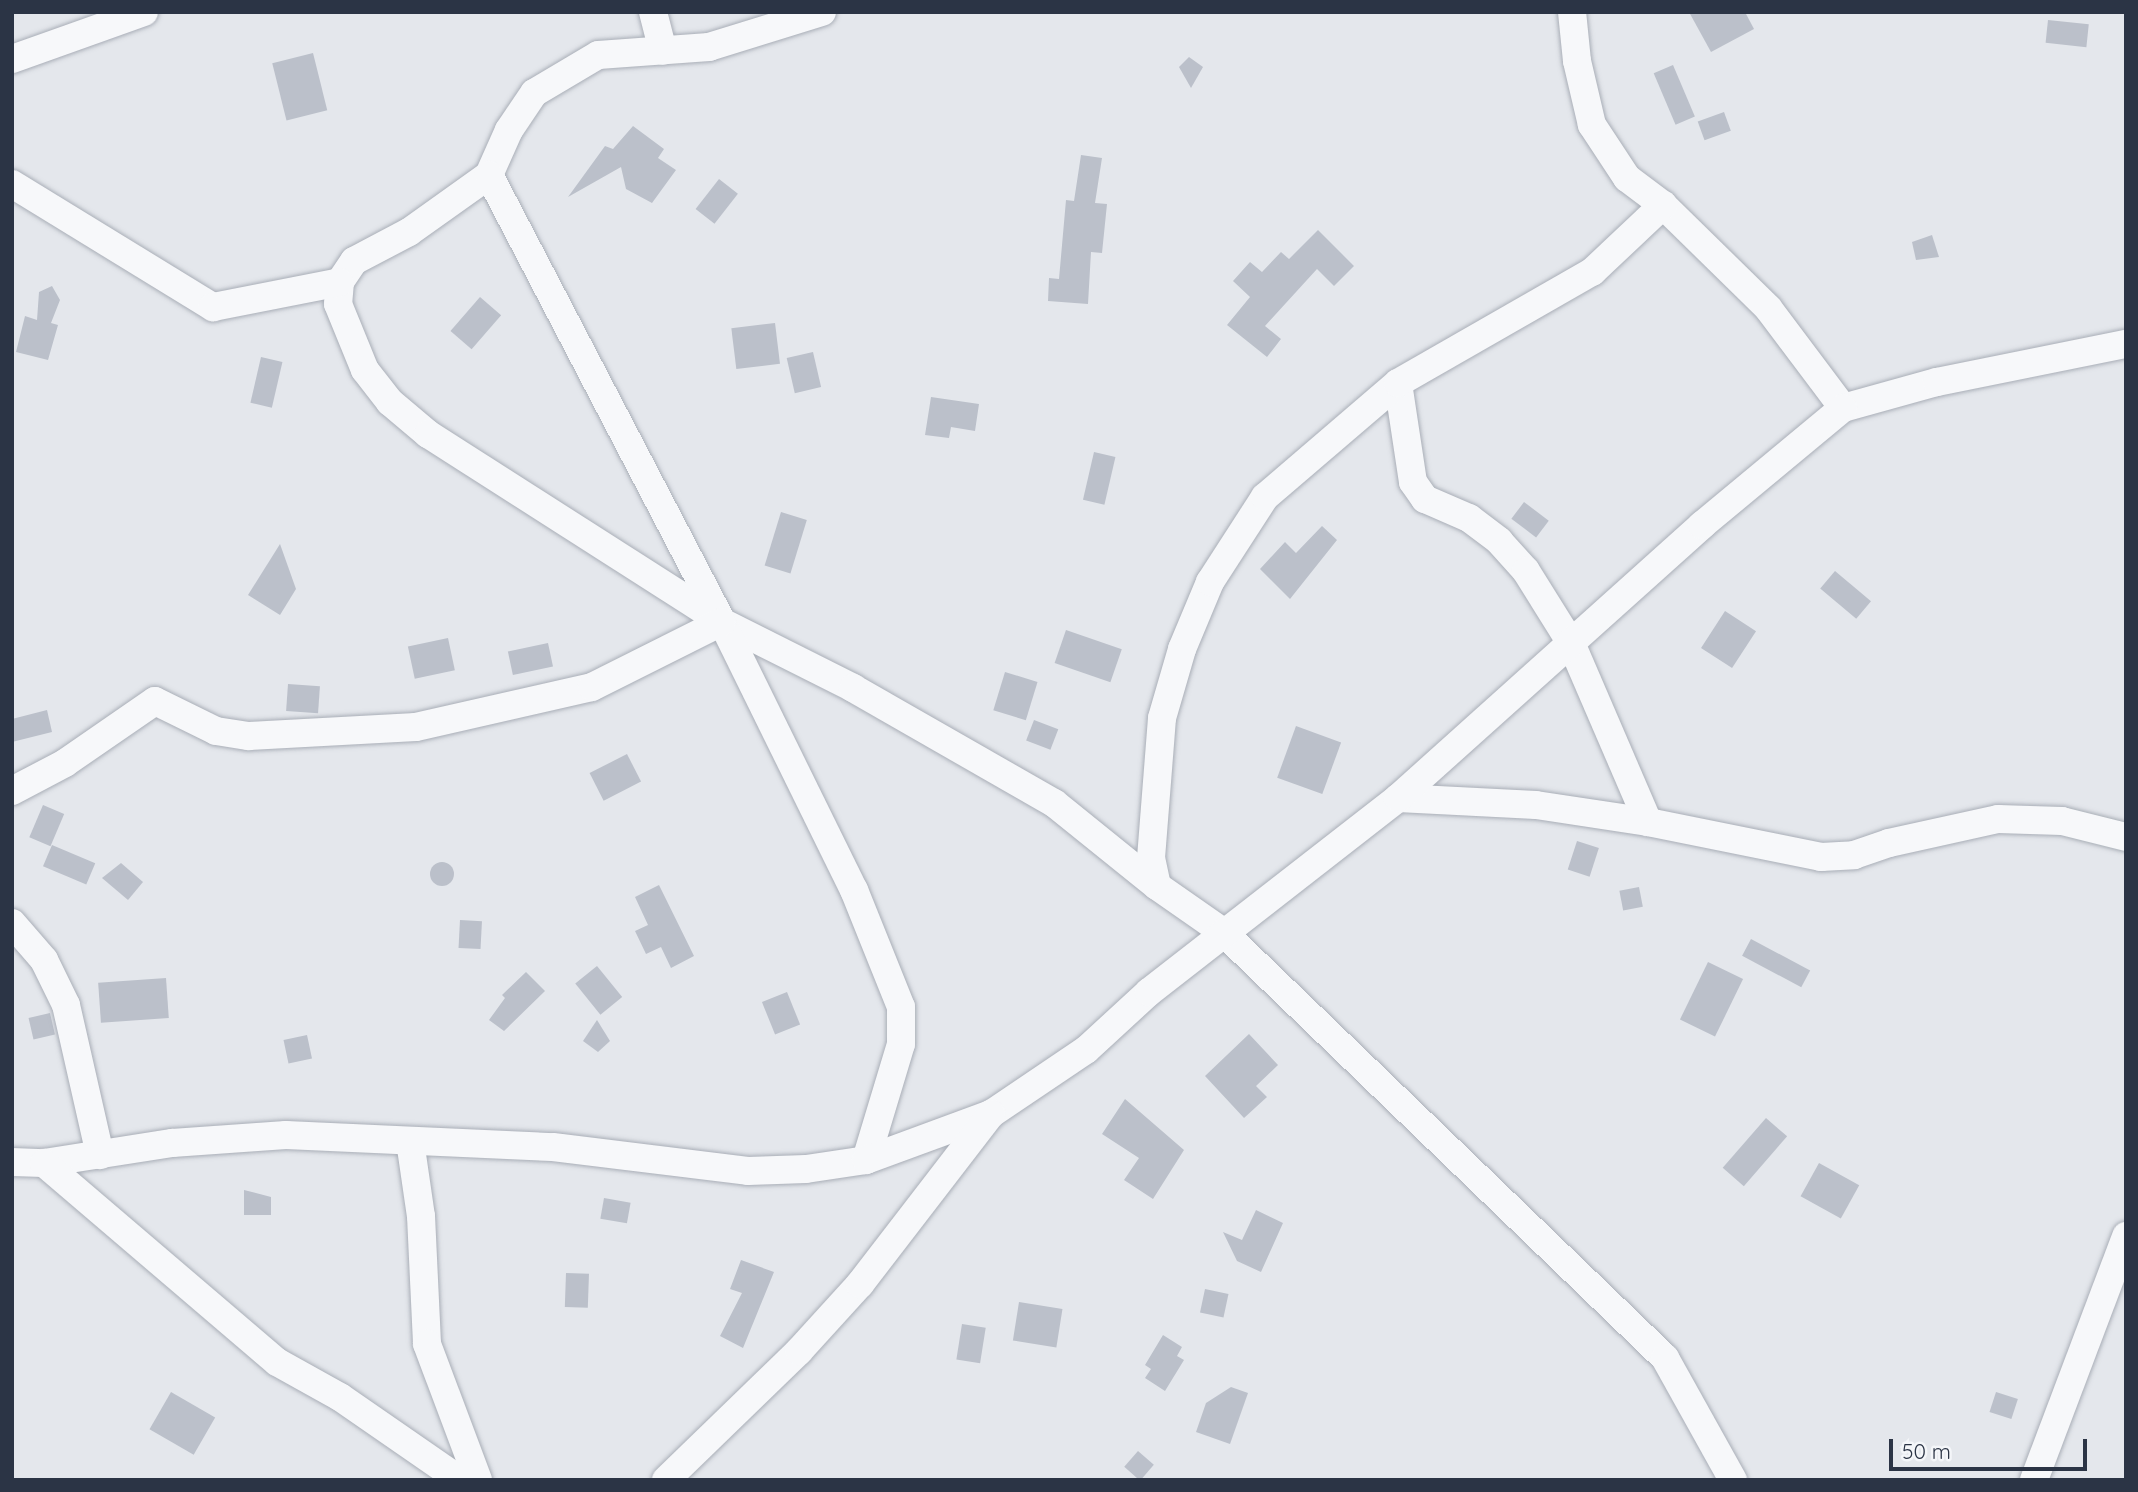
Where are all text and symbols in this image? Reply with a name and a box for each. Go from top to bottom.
scale bar [1893,1426,2091,1470]
text: 50 m [1902,1438,1951,1464]

